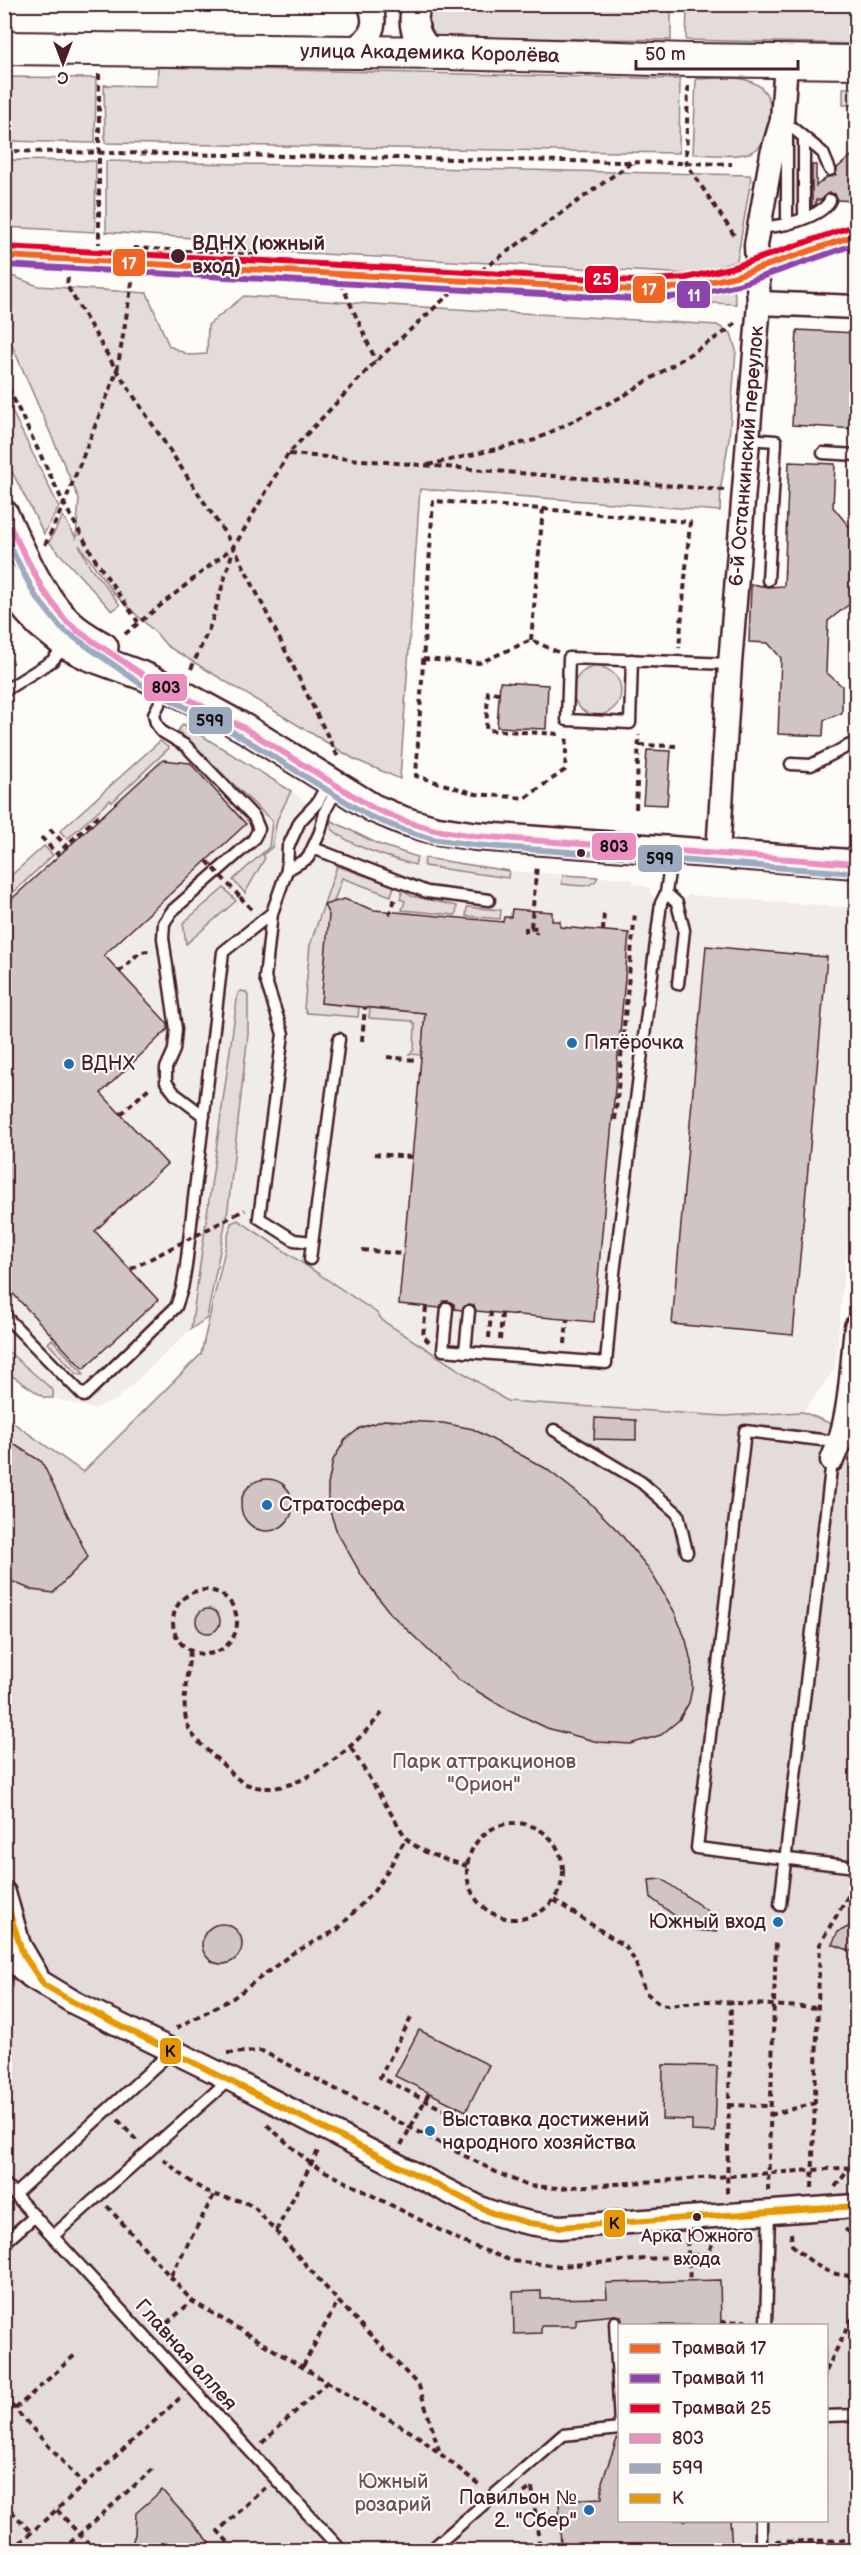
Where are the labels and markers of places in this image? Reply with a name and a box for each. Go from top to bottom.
place label: ВДНХ (южный вход) [192,232,325,279]
marker: ВДНХ (южный вход) [169,247,187,265]
unlabelled marker [575,847,587,859]
place label: Пятёрочка [584,1031,684,1055]
marker: Пятёрочка [565,1036,579,1050]
place label: ВДНХ [81,1052,135,1076]
marker: ВДНХ [62,1057,76,1071]
place label: Стратосфера [279,1493,405,1517]
marker: Стратосфера [260,1498,274,1512]
place label: Южный вход [649,1910,766,1934]
marker: Южный вход [771,1915,785,1929]
place label: Выставка достижений народного хозяйства [442,2108,649,2155]
marker: Выставка достижений народного хозяйства [423,2124,437,2138]
marker: Арка Южного входа [691,2211,703,2223]
place label: Арка Южного входа [640,2226,753,2270]
place label: Павильон № 2. "Сбер" [459,2486,577,2533]
marker: Павильон № 2. "Сбер" [582,2503,596,2517]

